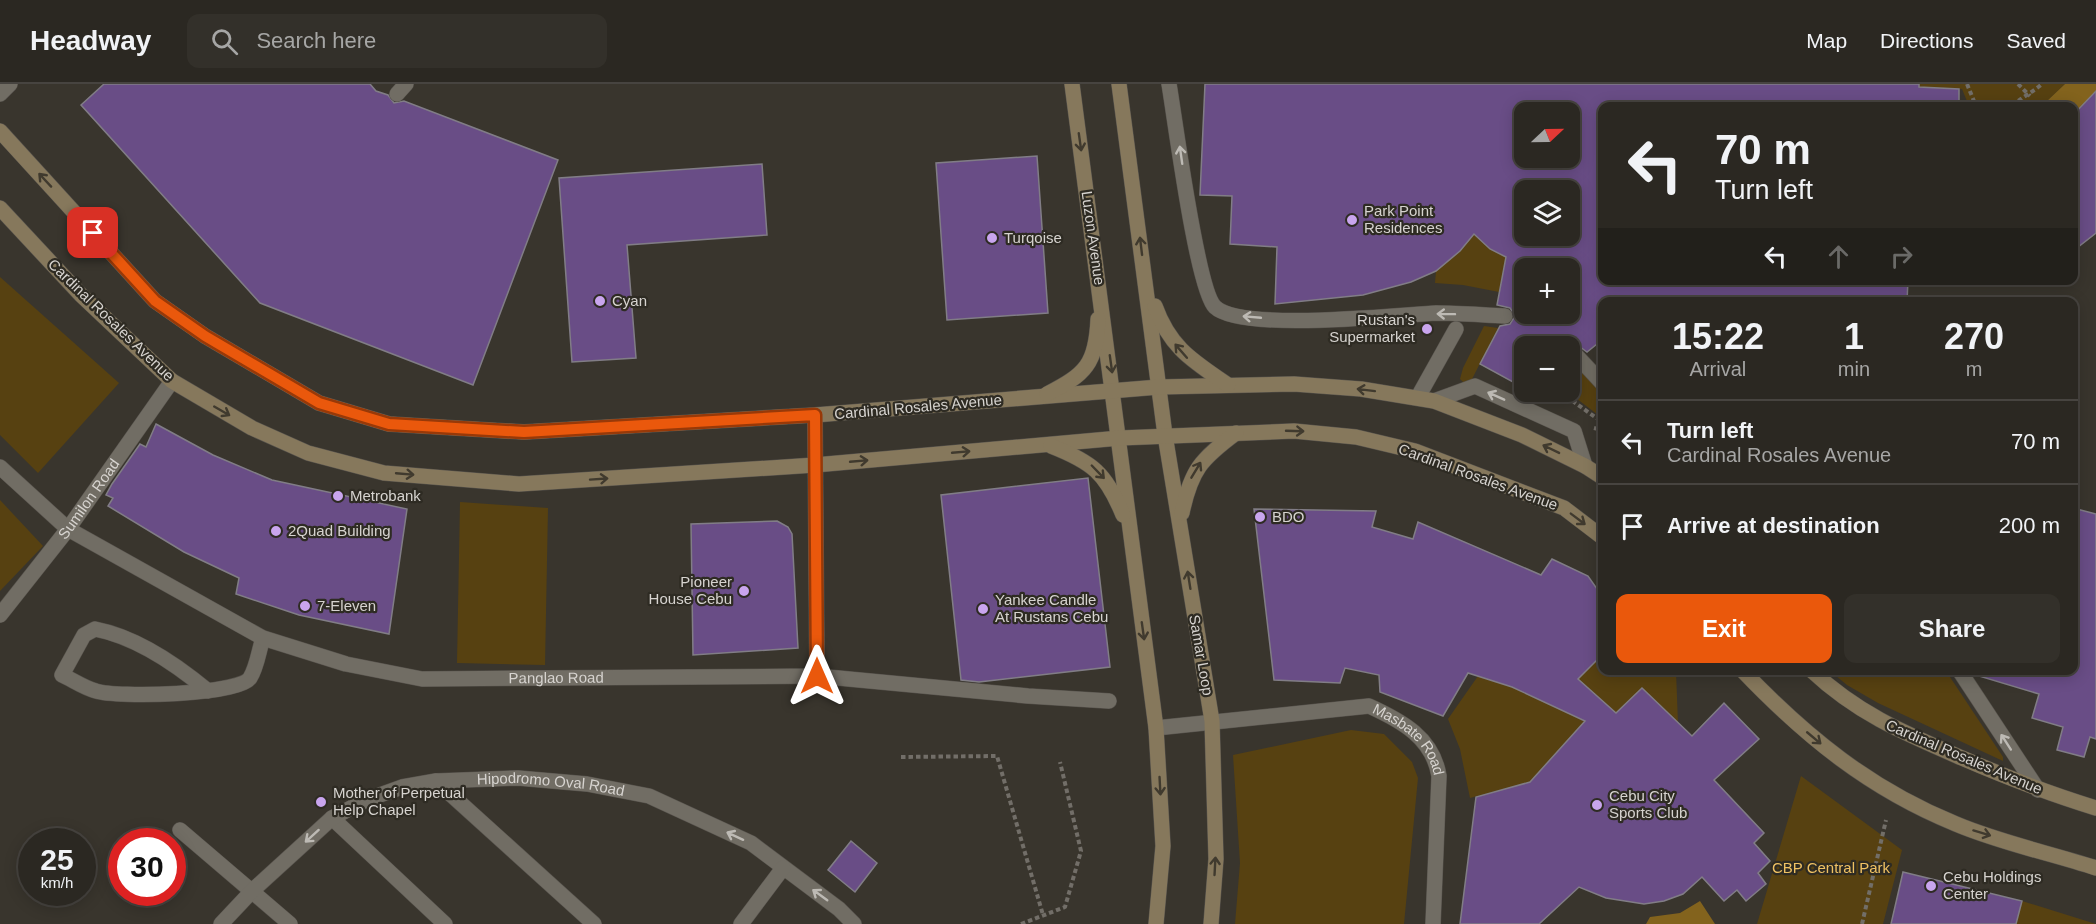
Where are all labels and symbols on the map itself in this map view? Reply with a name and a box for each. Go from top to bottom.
north arrow [1514,102,1580,168]
one-way arrow [1075,132,1086,151]
one-way arrow [1176,145,1187,165]
one-way arrow [38,173,52,188]
street label: Luzon Avenue [1078,190,1109,286]
place label: Park Point Residences [1364,202,1442,236]
pin [67,207,118,258]
marker: Park Point Residences [1345,213,1359,227]
place label: Turqoise [1004,229,1062,246]
marker: Turqoise [985,231,999,245]
one-way arrow [1135,236,1146,256]
street label: Cardinal Rosales Avenue [45,255,178,384]
place label: Cyan [612,292,647,309]
marker: Cyan [593,294,607,308]
one-way arrow [1437,308,1457,319]
one-way arrow [1242,311,1262,322]
place label: Rustan's Supermarket [1329,311,1416,345]
marker: Rustan's Supermarket [1420,322,1434,336]
one-way arrow [1174,344,1188,359]
one-way arrow [1105,354,1116,374]
one-way arrow [1357,384,1377,395]
one-way arrow [1488,389,1506,401]
street label: Cardinal Rosales Avenue [833,391,1002,422]
one-way arrow [213,405,230,417]
one-way arrow [1284,426,1304,437]
street label: Cardinal Rosales Avenue [1396,440,1560,513]
one-way arrow [1542,442,1560,454]
one-way arrow [950,446,970,457]
one-way arrow [848,455,868,466]
street label: Sumilon Road [54,456,123,542]
one-way arrow [1190,462,1202,479]
one-way arrow [1091,465,1105,480]
one-way arrow [394,469,414,480]
one-way arrow [589,473,609,484]
place label: Metrobank [350,487,421,504]
marker: Metrobank [331,489,345,503]
place label: BDO [1272,508,1305,525]
marker: BDO [1253,510,1267,524]
one-way arrow [1570,513,1586,526]
place label: 2Quad Building [288,522,391,539]
marker: 2Quad Building [269,524,283,538]
one-way arrow [1183,571,1194,590]
place label: Pioneer House Cebu [649,573,732,607]
marker: Pioneer House Cebu [737,584,751,598]
place label: Yankee Candle At Rustans Cebu [995,591,1108,625]
place label: 7-Eleven [317,597,376,614]
marker: 7-Eleven [298,599,312,613]
marker: Yankee Candle At Rustans Cebu [976,602,990,616]
street label: Samar Loop [1186,613,1217,697]
one-way arrow [1137,621,1148,641]
position arrow [785,644,849,708]
street label: Panglao Road [509,669,604,686]
street label: Masbate Road [1370,700,1448,777]
street label: Cardinal Rosales Avenue [1883,716,2045,797]
one-way arrow [1806,731,1821,745]
one-way arrow [2000,734,2012,750]
street label: Hipodromo Oval Road [477,769,626,799]
one-way arrow [1154,775,1165,795]
place label: Mother of Perpetual Help Chapel [333,784,465,818]
place label: Cebu City Sports Club [1609,787,1687,821]
marker: Mother of Perpetual Help Chapel [314,795,328,809]
marker: Cebu City Sports Club [1590,798,1604,812]
speed limit sign: 30 [108,828,186,906]
one-way arrow [1973,828,1992,839]
one-way arrow [305,829,320,843]
one-way arrow [727,829,745,841]
one-way arrow [1209,856,1220,876]
park label: CBP Central Park [1772,859,1891,876]
place label: Cebu Holdings Center [1943,868,2041,902]
marker: Cebu Holdings Center [1924,879,1938,893]
one-way arrow [812,889,828,901]

